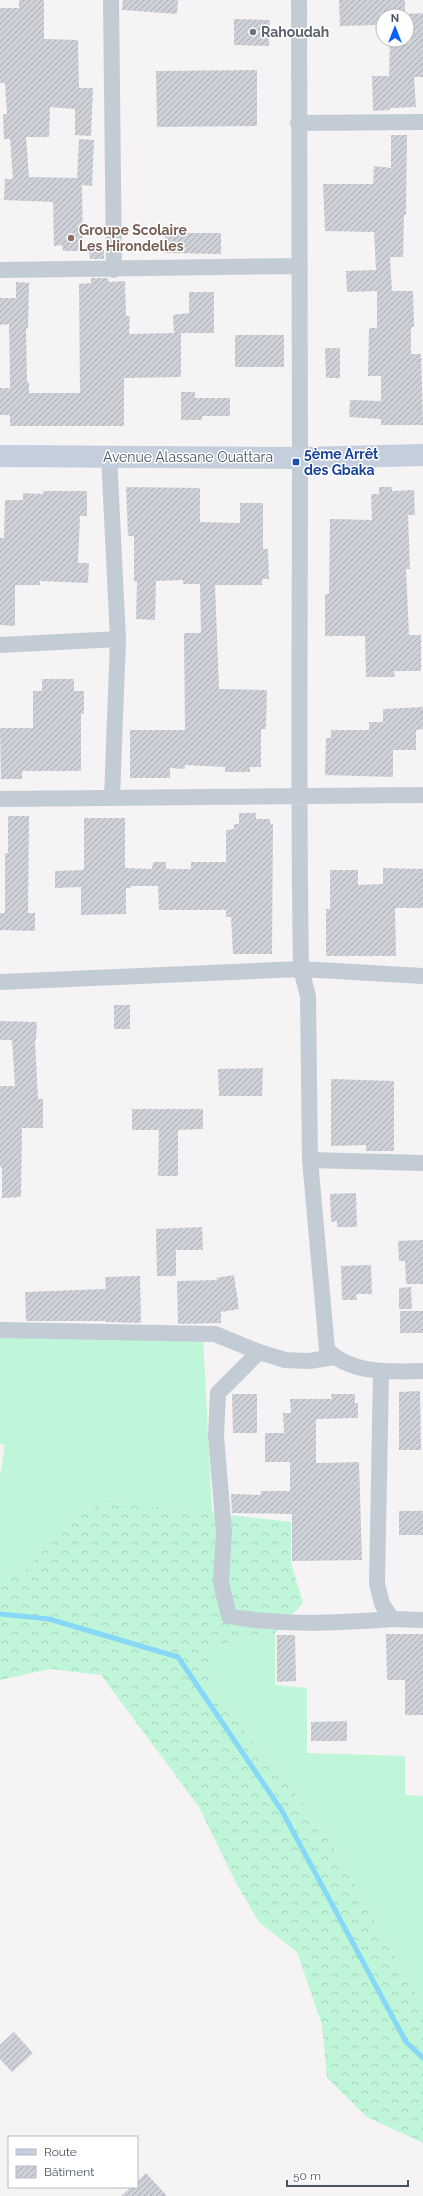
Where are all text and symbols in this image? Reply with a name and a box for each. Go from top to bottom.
north arrow [375,8,415,48]
text: N [391,12,399,25]
place label: Rahoudah [261,24,329,40]
marker: Rahoudah [248,27,258,37]
place label: Groupe Scolaire Les Hirondelles [79,222,187,254]
marker: Groupe Scolaire Les Hirondelles [66,233,76,243]
place label: 5ème Arrêt des Gbaka [304,446,379,478]
street label: Avenue Alassane Ouattara [103,449,273,465]
marker: 5ème Arrêt des Gbaka [291,457,301,467]
legend [8,2136,138,2188]
text: Route [44,2145,77,2159]
scale bar [287,2162,408,2188]
text: Bâtiment [44,2165,94,2179]
text: 50 m [293,2169,321,2183]

